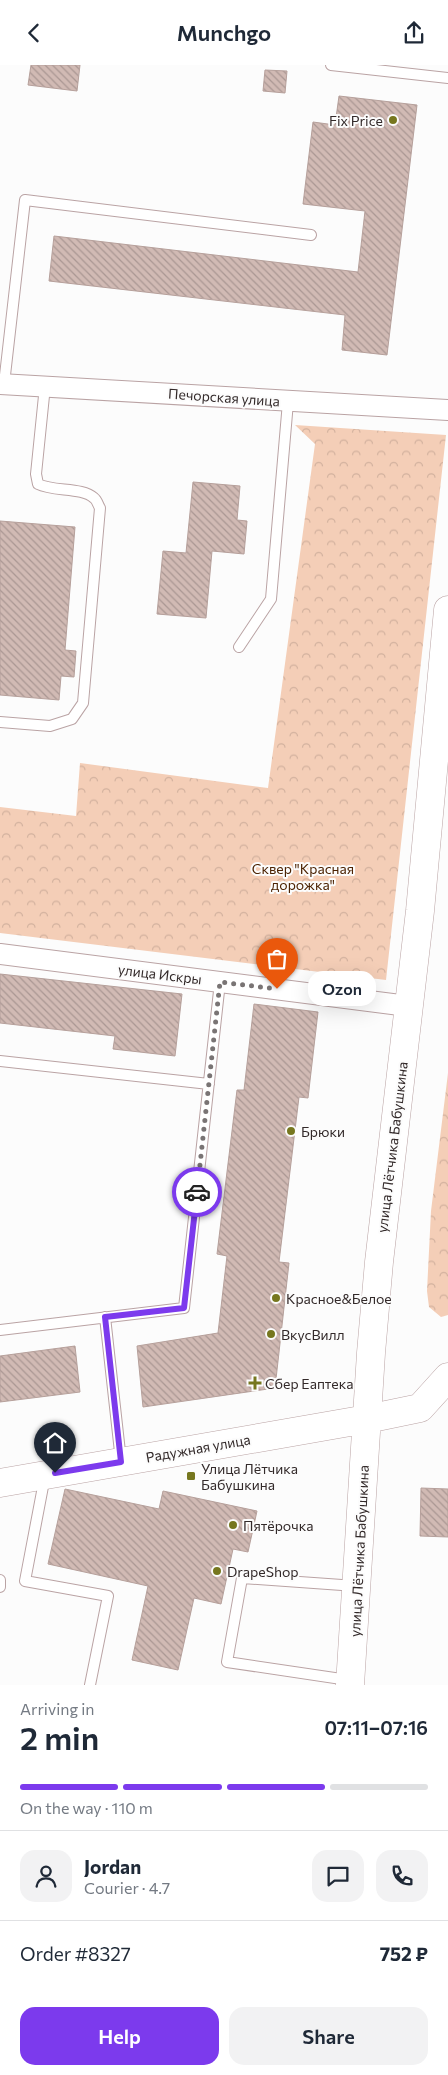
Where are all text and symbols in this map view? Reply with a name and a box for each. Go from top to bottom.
icon: back [20,19,48,47]
text: Munchgo [177,19,271,46]
icon: share [400,19,428,47]
place label: Fix Price [329,112,383,129]
marker: Fix Price [387,114,399,126]
street label: Печорская улица [168,385,280,409]
park label: Сквер "Красная дорожка" [252,860,354,893]
pin [256,938,298,989]
icon: bag [263,945,291,973]
street label: улица Искры [117,960,203,988]
callout: Ozon [307,971,374,1007]
text: Ozon [322,979,362,998]
street label: улица Лётчика Бабушкина [373,1060,411,1234]
place label: Брюки [301,1123,345,1140]
marker: Брюки [285,1125,297,1137]
courier [172,1167,222,1217]
icon: car [183,1178,211,1206]
place label: Красное&Белое [286,1290,392,1307]
marker: Красное&Белое [270,1292,282,1304]
place label: ВкусВилл [281,1326,345,1343]
marker: ВкусВилл [265,1328,277,1340]
place label: Сбер Еаптека [265,1375,354,1392]
marker: Сбер Еаптека [249,1377,261,1389]
pin [34,1422,76,1473]
icon: home [41,1429,69,1457]
street label: Радужная улица [144,1430,252,1466]
place label: Улица Лётчика Бабушкина [201,1460,298,1493]
street label: улица Лётчика Бабушкина [346,1465,372,1637]
marker: Улица Лётчика Бабушкина [185,1470,197,1482]
place label: Пятёрочка [243,1517,313,1534]
marker: Пятёрочка [227,1519,239,1531]
place label: DrapeShop [227,1563,299,1580]
marker: DrapeShop [211,1565,223,1577]
text: Arriving in [20,1699,94,1718]
text: 07:11–07:16 [324,1716,428,1739]
text: 2 min [20,1717,99,1757]
text: On the way · 110 m [20,1798,153,1817]
button: person [20,1850,72,1902]
button: chat [312,1850,364,1902]
button: phone [376,1850,428,1902]
text: Jordan [84,1855,141,1878]
text: Courier · 4.7 [84,1878,170,1897]
text: Order #8327 [20,1942,131,1965]
text: 752 ₽ [380,1942,428,1965]
button: Help [20,2007,219,2065]
button: Share [229,2007,428,2065]

